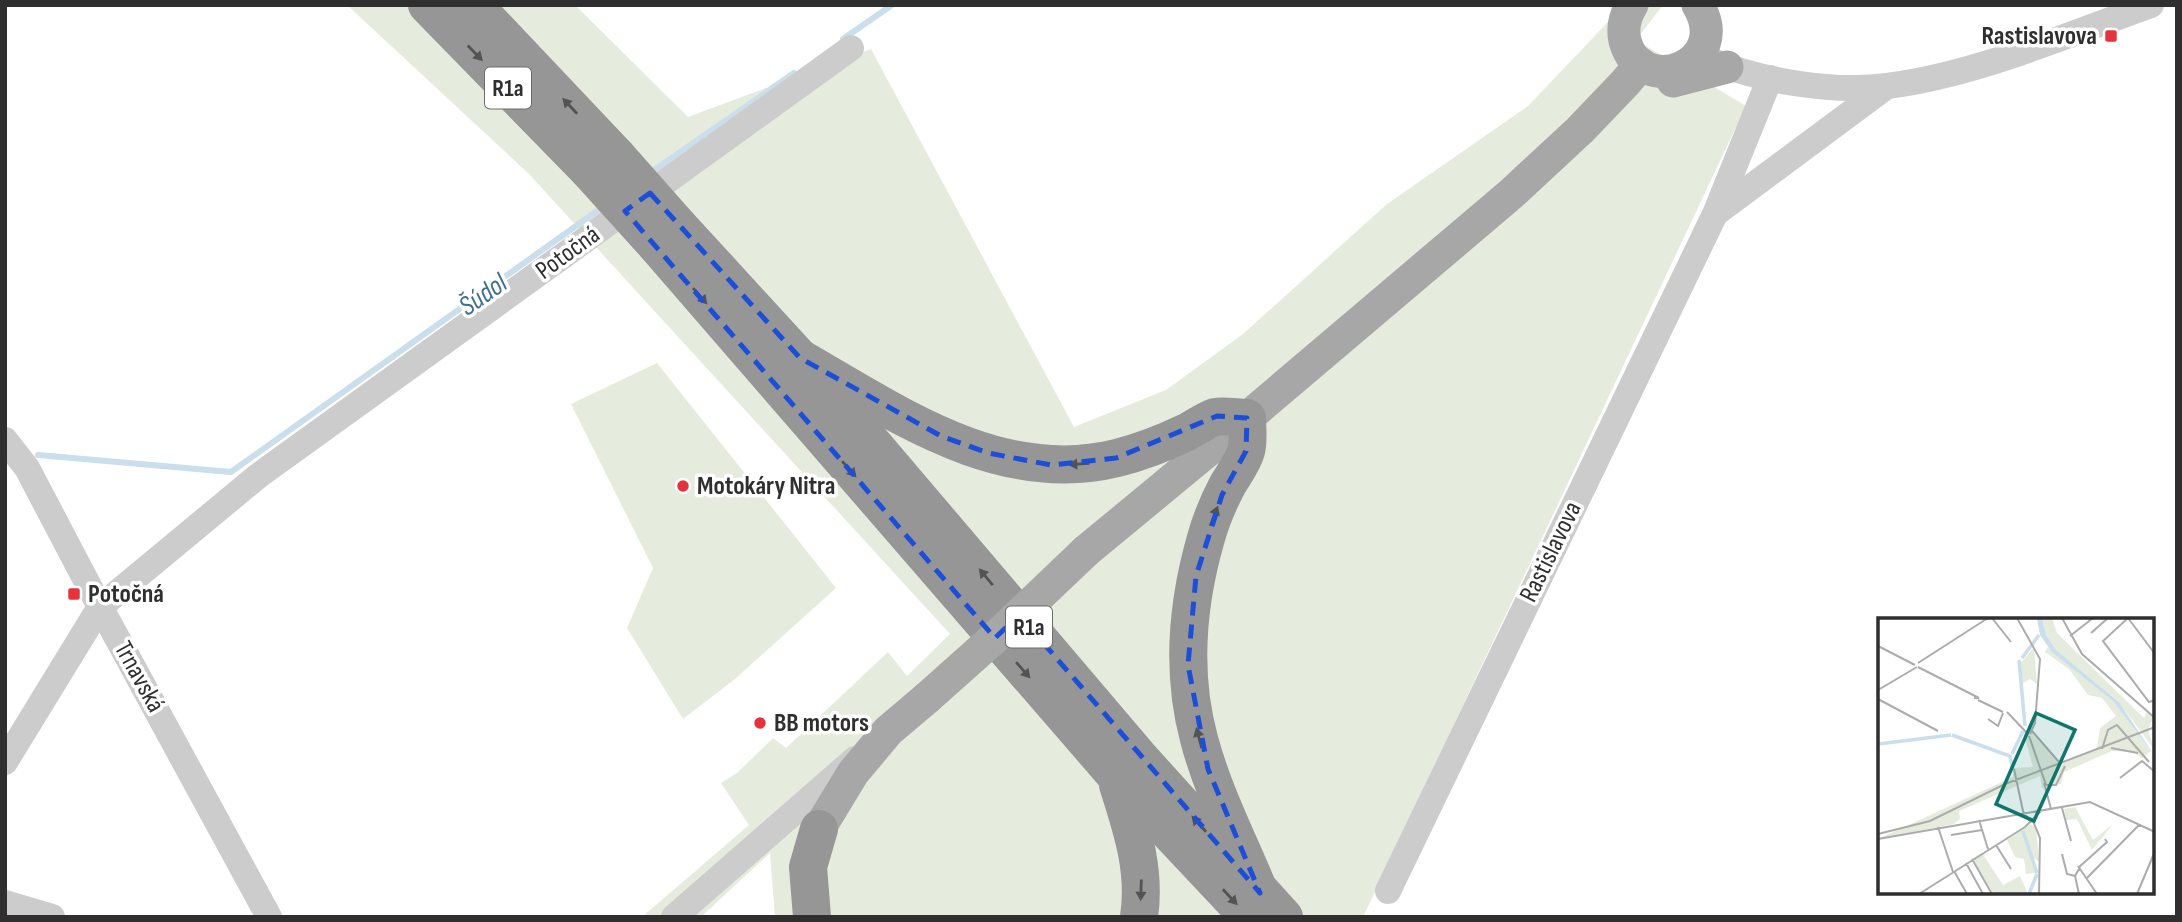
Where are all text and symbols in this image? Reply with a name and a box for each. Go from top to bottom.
place label: Rastislavova [1981,21,2097,52]
marker: Rastislavova [2103,28,2119,44]
one-way arrow [467,44,483,61]
road number: R1a [485,68,531,108]
one-way arrow [562,98,578,115]
street label: Potočná [530,219,606,287]
water label: Šúdol [453,266,514,323]
one-way arrow [692,288,707,305]
one-way arrow [1068,459,1090,470]
one-way arrow [841,460,856,477]
place label: Motokáry Nitra [697,471,835,502]
marker: Motokáry Nitra [675,478,691,494]
street label: Rastislavova [1513,497,1589,607]
one-way arrow [1209,505,1220,526]
one-way arrow [978,568,994,586]
place label: Potočná [88,579,164,610]
marker: Potočná [66,586,82,602]
road number: R1a [1006,606,1052,648]
inset map [1878,618,2154,894]
street label: Trnavská [107,636,171,718]
one-way arrow [1015,661,1031,679]
place label: BB motors [774,708,869,739]
marker: BB motors [752,715,768,731]
one-way arrow [1193,727,1204,749]
one-way arrow [1192,815,1207,832]
one-way arrow [1135,879,1147,901]
one-way arrow [1221,888,1237,905]

